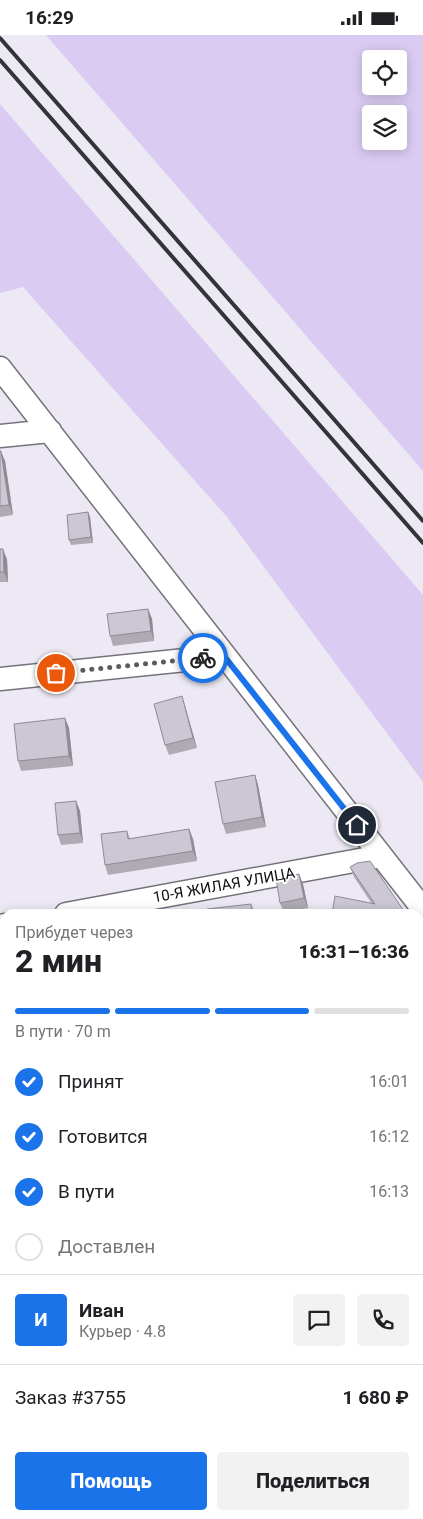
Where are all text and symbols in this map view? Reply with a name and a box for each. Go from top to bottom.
text: 16:29 [25,6,74,29]
map controls [362,50,407,150]
button: locate [362,50,407,95]
button: layers [362,105,407,150]
courier [178,633,228,683]
icon: bike [189,644,217,672]
pin [35,652,77,694]
icon: bag [42,659,70,687]
pin [336,804,378,846]
icon: home [343,811,371,839]
street label: 10-Я ЖИЛАЯ УЛИЦА [152,864,297,906]
text: Прибудет через [15,923,133,942]
text: 16:31–16:36 [298,940,409,963]
text: 2 мин [15,942,102,980]
text: В пути · 70 m [15,1022,111,1041]
icon: check [15,1068,43,1096]
text: Принят [58,1070,124,1093]
text: 16:01 [369,1072,409,1091]
icon: check [15,1123,43,1151]
text: Готовится [58,1125,148,1148]
text: 16:12 [369,1127,409,1146]
icon: check [15,1178,43,1206]
text: В пути [58,1180,115,1203]
text: 16:13 [369,1182,409,1201]
text: Доставлен [58,1235,155,1258]
button: chat [293,1294,345,1346]
button: phone [357,1294,409,1346]
text: Иван [79,1299,124,1322]
text: И [34,1308,48,1331]
text: Курьер · 4.8 [79,1322,166,1341]
text: Заказ #3755 [15,1386,126,1409]
text: 1 680 ₽ [343,1386,409,1409]
button: Помощь [15,1452,207,1510]
button: Поделиться [217,1452,409,1510]

